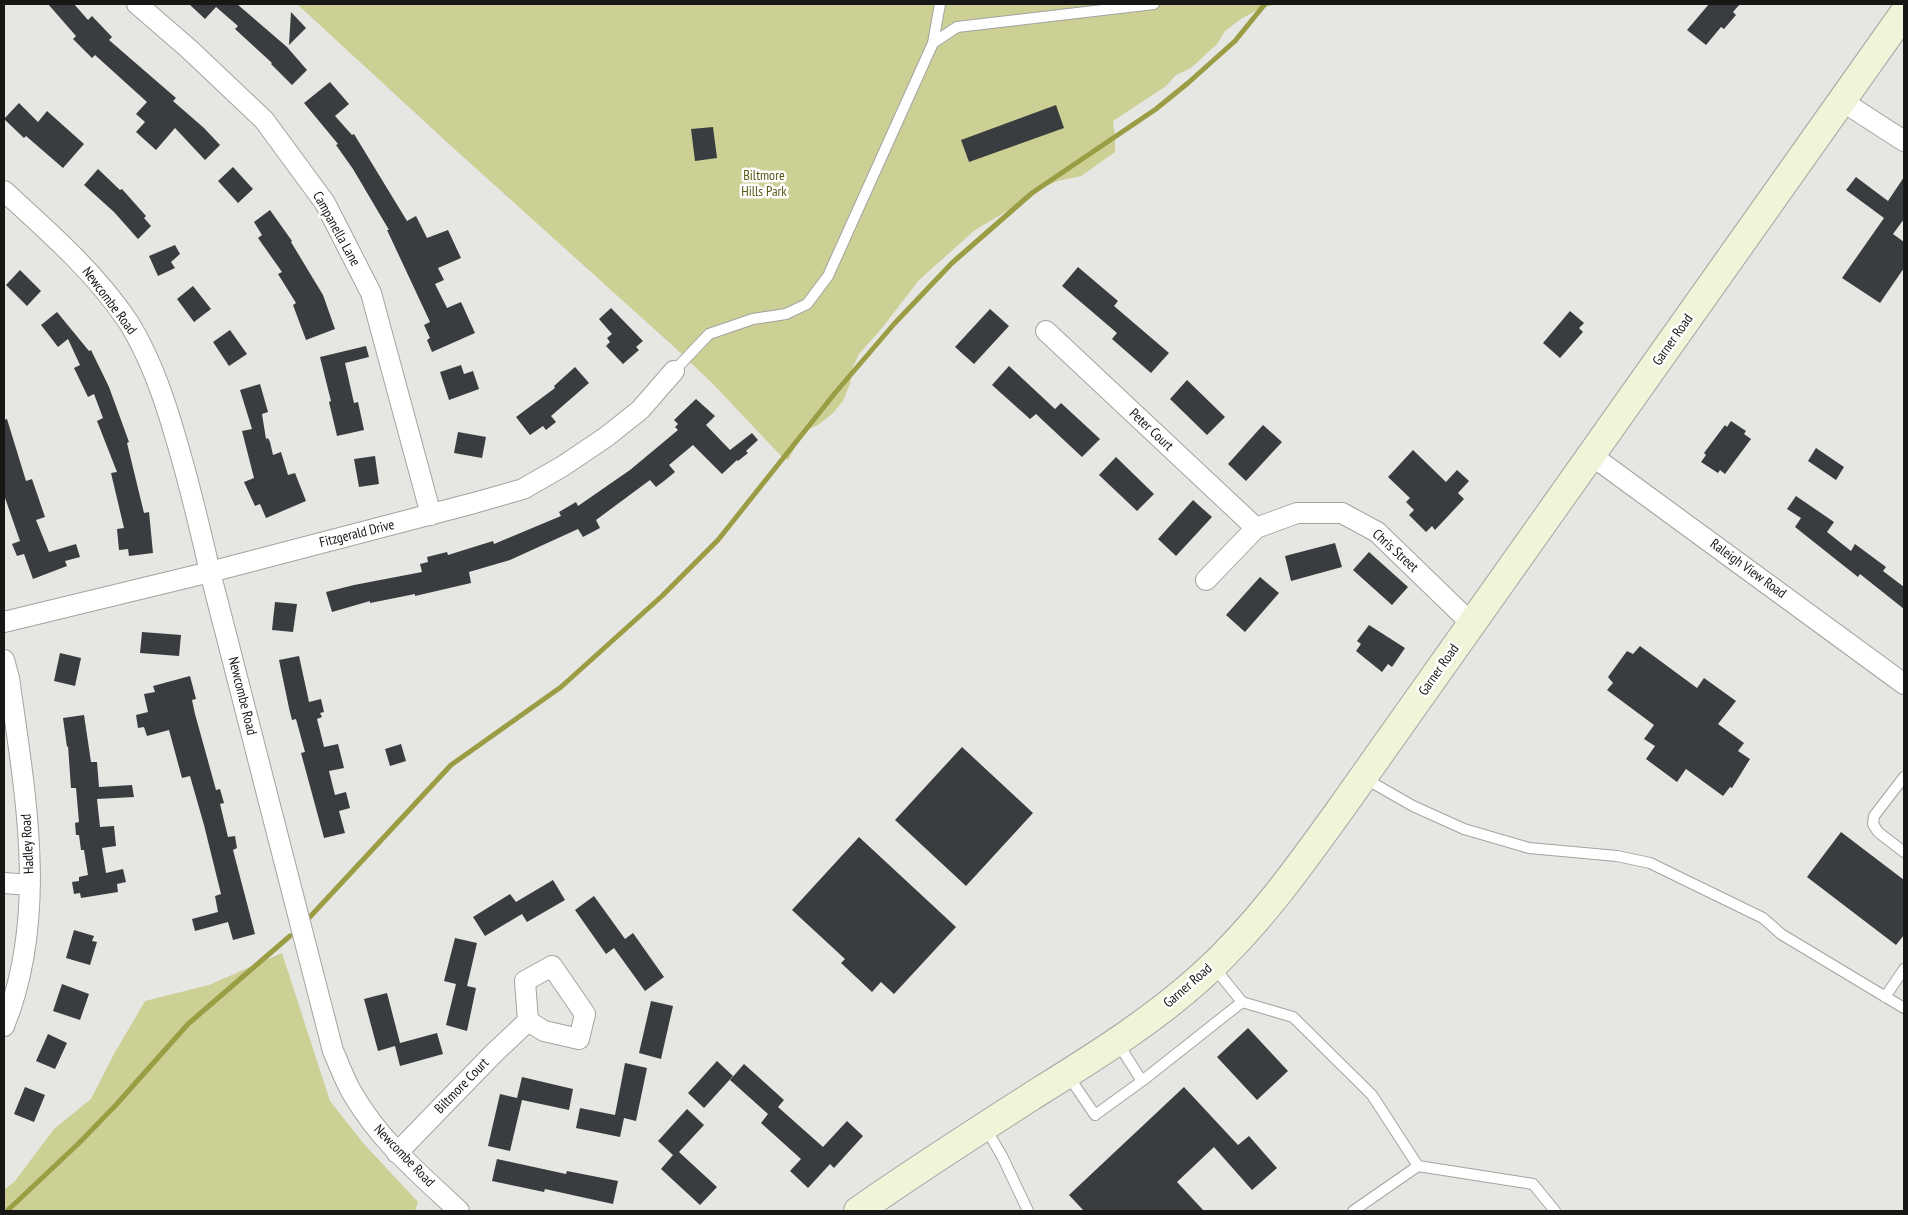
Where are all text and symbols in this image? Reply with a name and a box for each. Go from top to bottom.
park label: Biltmore Hills Park [741,168,787,200]
street label: Campanella Lane [309,189,363,269]
street label: Newcombe Road [78,264,140,338]
street label: Garner Road [1649,311,1697,369]
street label: Peter Court [1125,405,1177,455]
street label: Fitzgerald Drive [318,517,396,551]
street label: Chris Street [1369,526,1421,576]
street label: Raleigh View Road [1707,536,1789,602]
street label: Garner Road [1415,641,1463,699]
street label: Newcombe Road [224,655,260,737]
street label: Hadley Road [18,814,38,874]
street label: Garner Road [1160,960,1216,1012]
street label: Biltmore Court [431,1055,493,1117]
street label: Newcombe Road [370,1121,438,1191]

